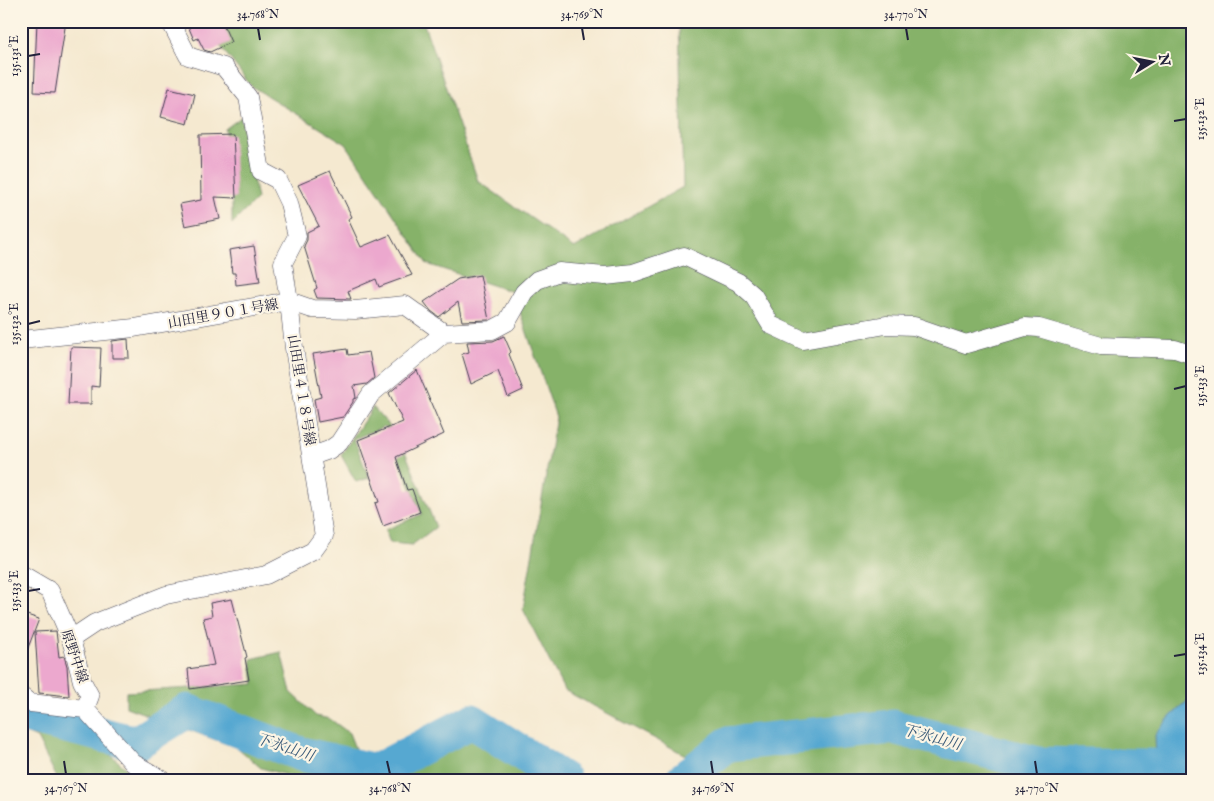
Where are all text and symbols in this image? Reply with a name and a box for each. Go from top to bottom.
text: 34.768°N [237,7,280,22]
text: 34.769°N [561,7,604,22]
text: 34.770°N [884,7,929,22]
text: 135.131°E [7,35,22,77]
north arrow [1126,38,1176,88]
text: N [1154,51,1174,67]
text: 135.132°E [1193,98,1208,140]
street label: 山田里９０１号線 [166,295,280,333]
text: 135.132°E [7,303,22,345]
street label: 山田里４１８号線 [283,333,319,447]
text: 135.133°E [1193,365,1208,407]
text: 135.133°E [7,570,22,612]
street label: 原野中線 [56,627,92,686]
text: 135.134°E [1193,633,1208,675]
water label: 下氷山川 [900,721,965,755]
water label: 下氷山川 [253,729,318,766]
text: 34.767°N [44,781,88,796]
text: 34.768°N [369,781,412,796]
text: 34.769°N [692,781,735,796]
text: 34.770°N [1015,781,1060,796]

